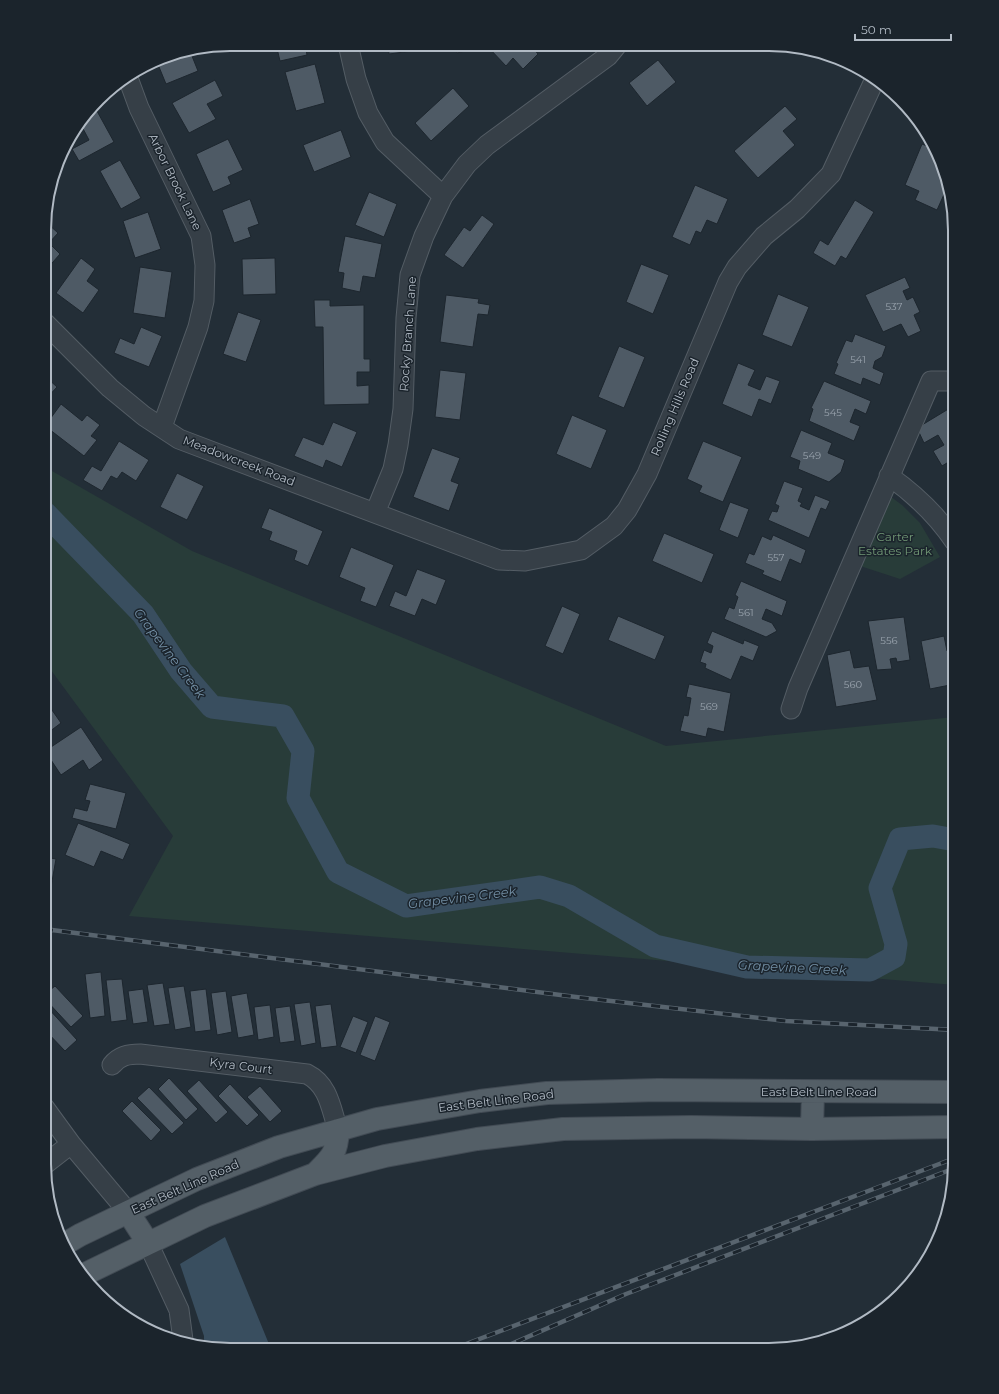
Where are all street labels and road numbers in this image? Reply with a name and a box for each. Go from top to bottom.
street label: Arbor Brook Lane [146,131,205,232]
street label: Rocky Branch Lane [396,276,419,392]
street label: Rolling Hills Road [647,355,702,458]
street label: Meadowcreek Road [181,432,297,489]
street label: Kyra Court [209,1054,273,1077]
street label: East Belt Line Road [761,1084,877,1099]
street label: East Belt Line Road [437,1086,555,1115]
street label: East Belt Line Road [129,1156,241,1217]

